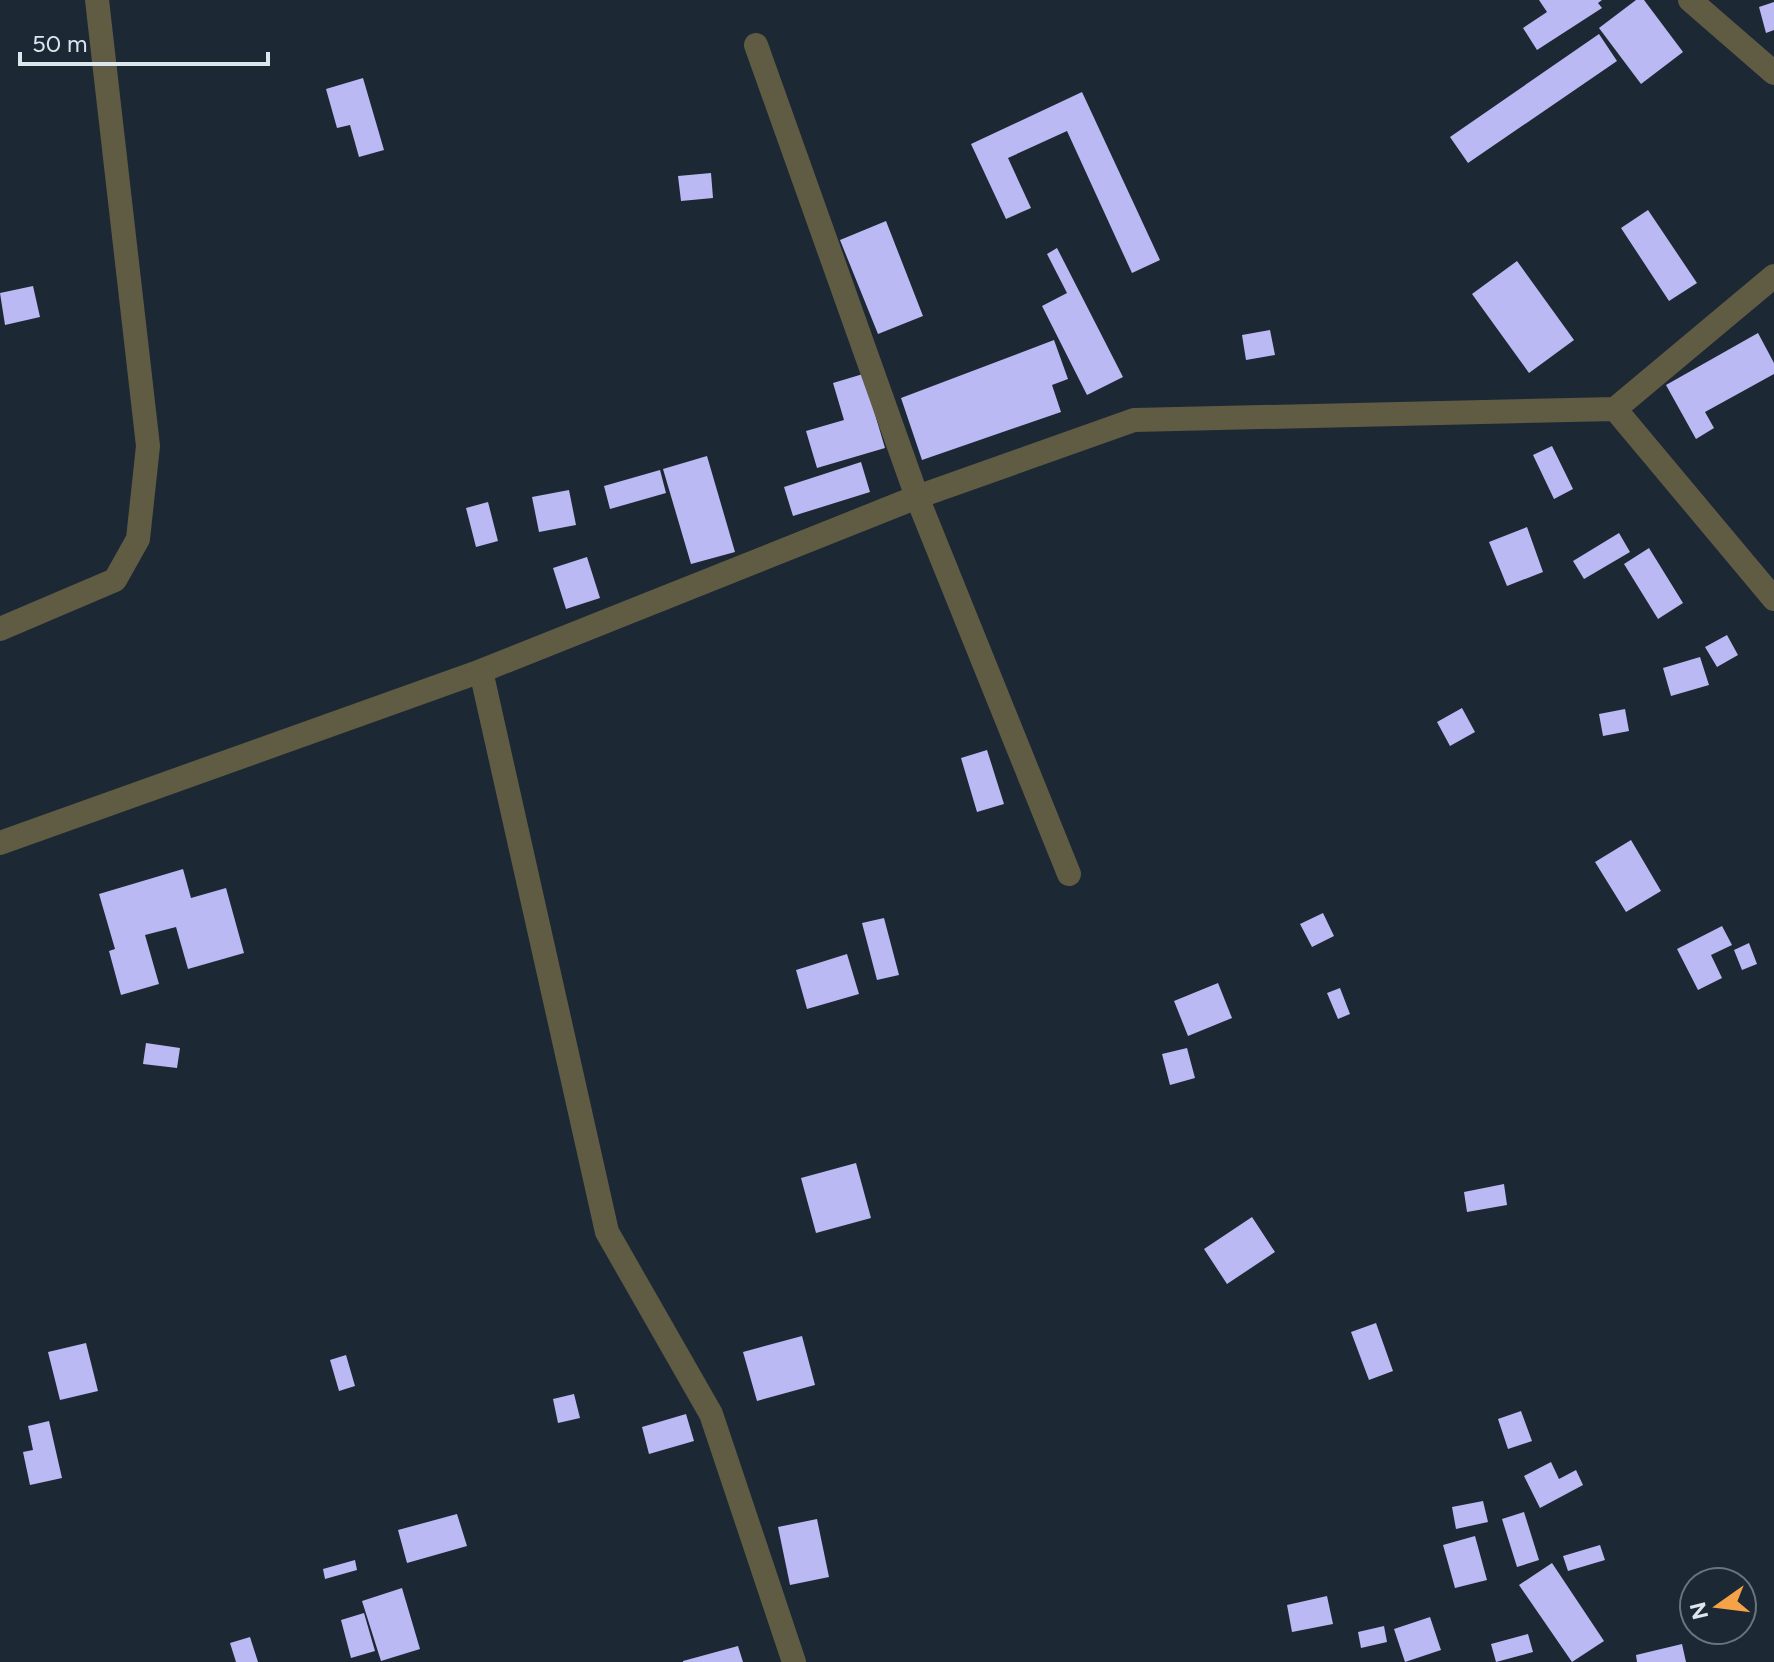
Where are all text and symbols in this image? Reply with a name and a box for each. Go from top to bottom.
scale bar [20,16,268,66]
text: 50 m [32,29,88,58]
north arrow [1678,1566,1758,1646]
text: N [1684,1599,1714,1622]

